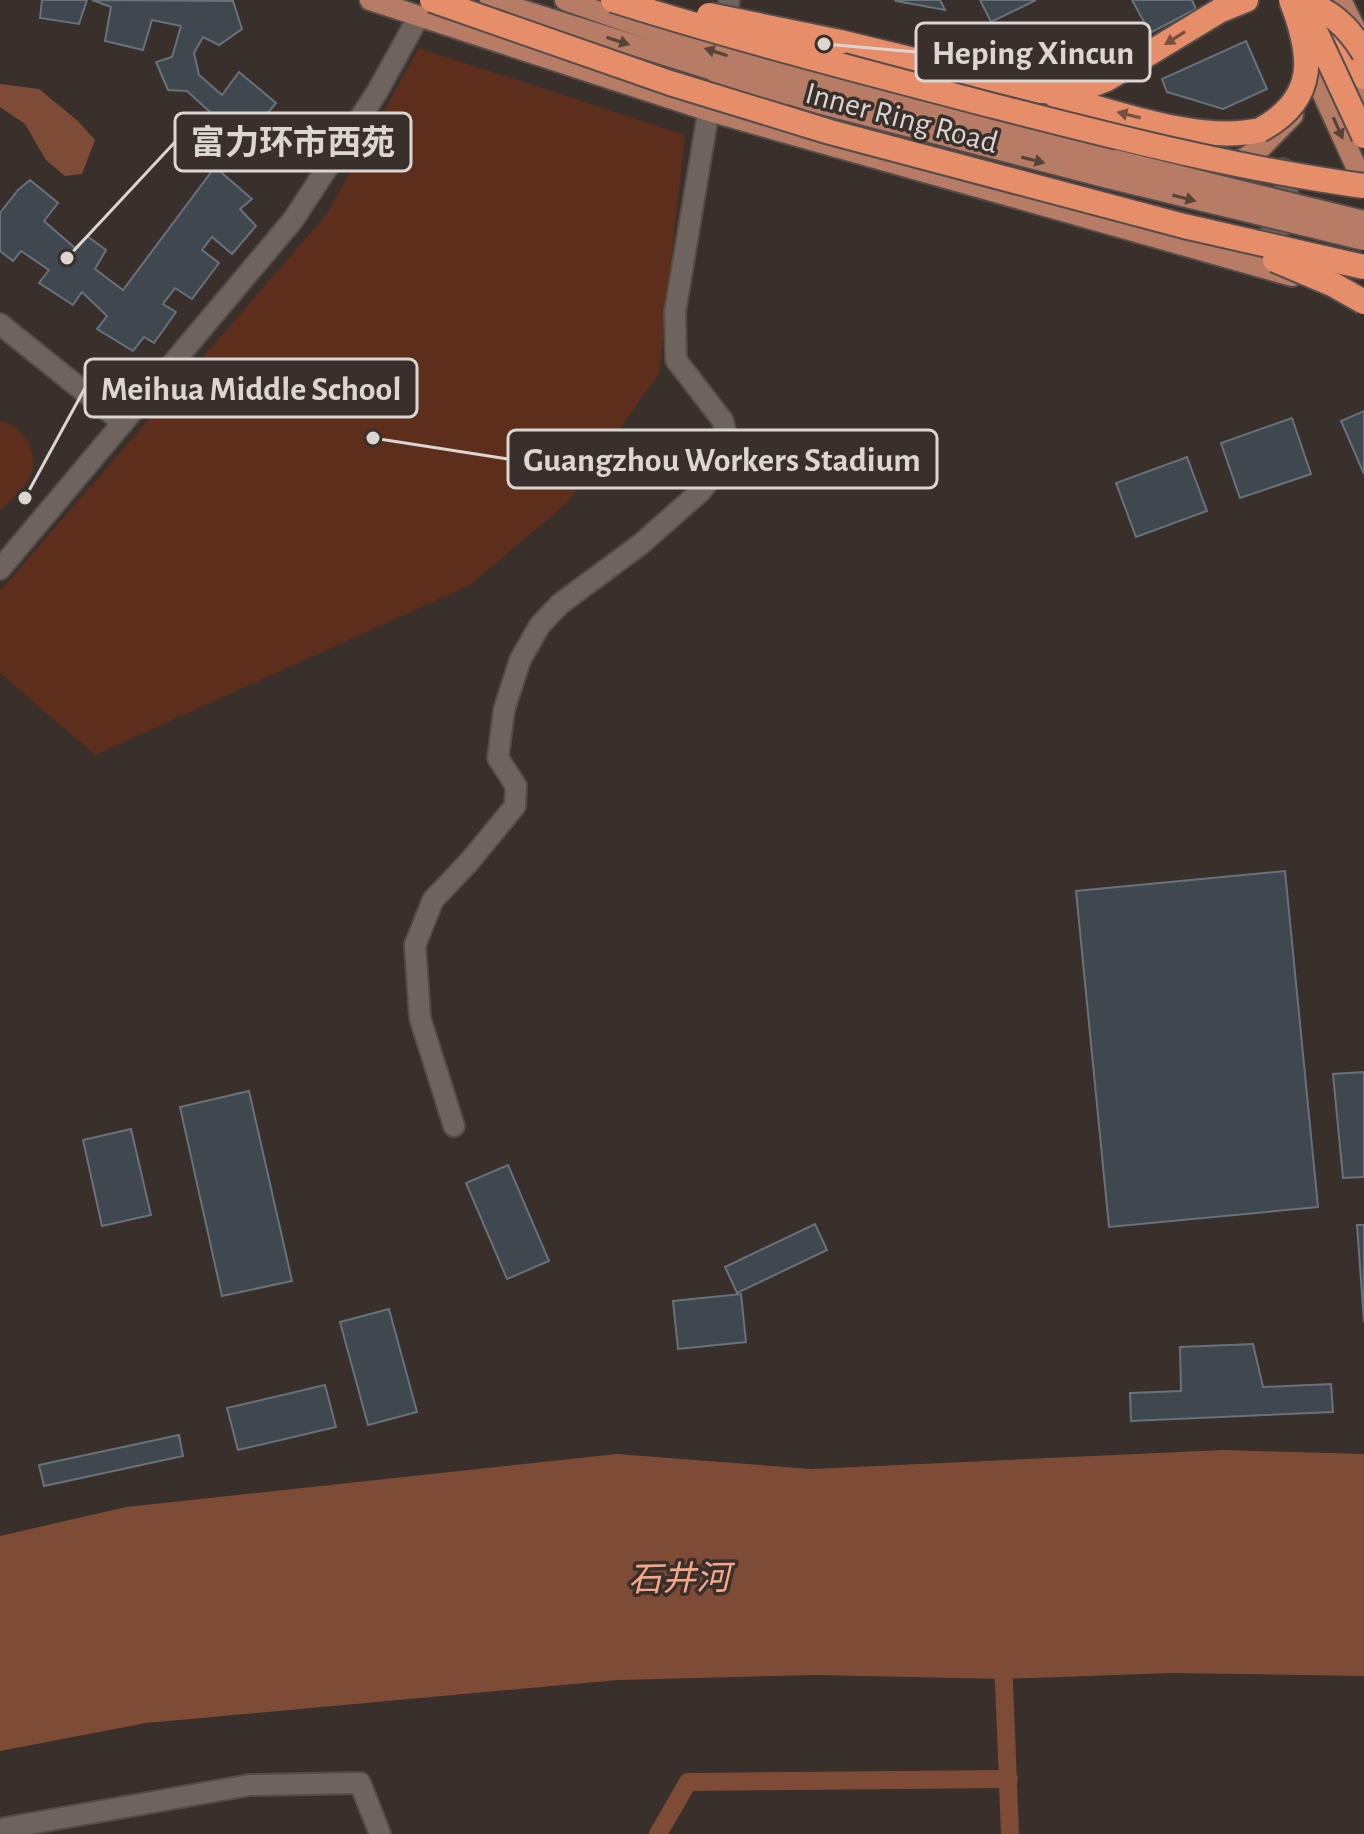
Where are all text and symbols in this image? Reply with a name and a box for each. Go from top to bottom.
callout: Heping Xincun [916,23,1150,81]
one-way arrow [1164,31,1186,45]
one-way arrow [606,35,630,47]
text: Heping Xincun [932,37,1134,71]
one-way arrow [704,45,728,57]
street label: Inner Ring Road [802,77,1001,159]
one-way arrow [1116,109,1141,121]
callout: 富力环市西苑 [175,113,411,171]
one-way arrow [1331,116,1345,140]
text: 富力环市西苑 [191,124,395,161]
one-way arrow [1021,154,1046,166]
one-way arrow [1171,192,1196,204]
callout: Meihua Middle School [85,359,417,417]
text: Meihua Middle School [101,373,401,407]
callout: Guangzhou Workers Stadium [508,430,937,488]
text: Guangzhou Workers Stadium [523,444,921,478]
water label: 石井河 [628,1560,736,1598]

